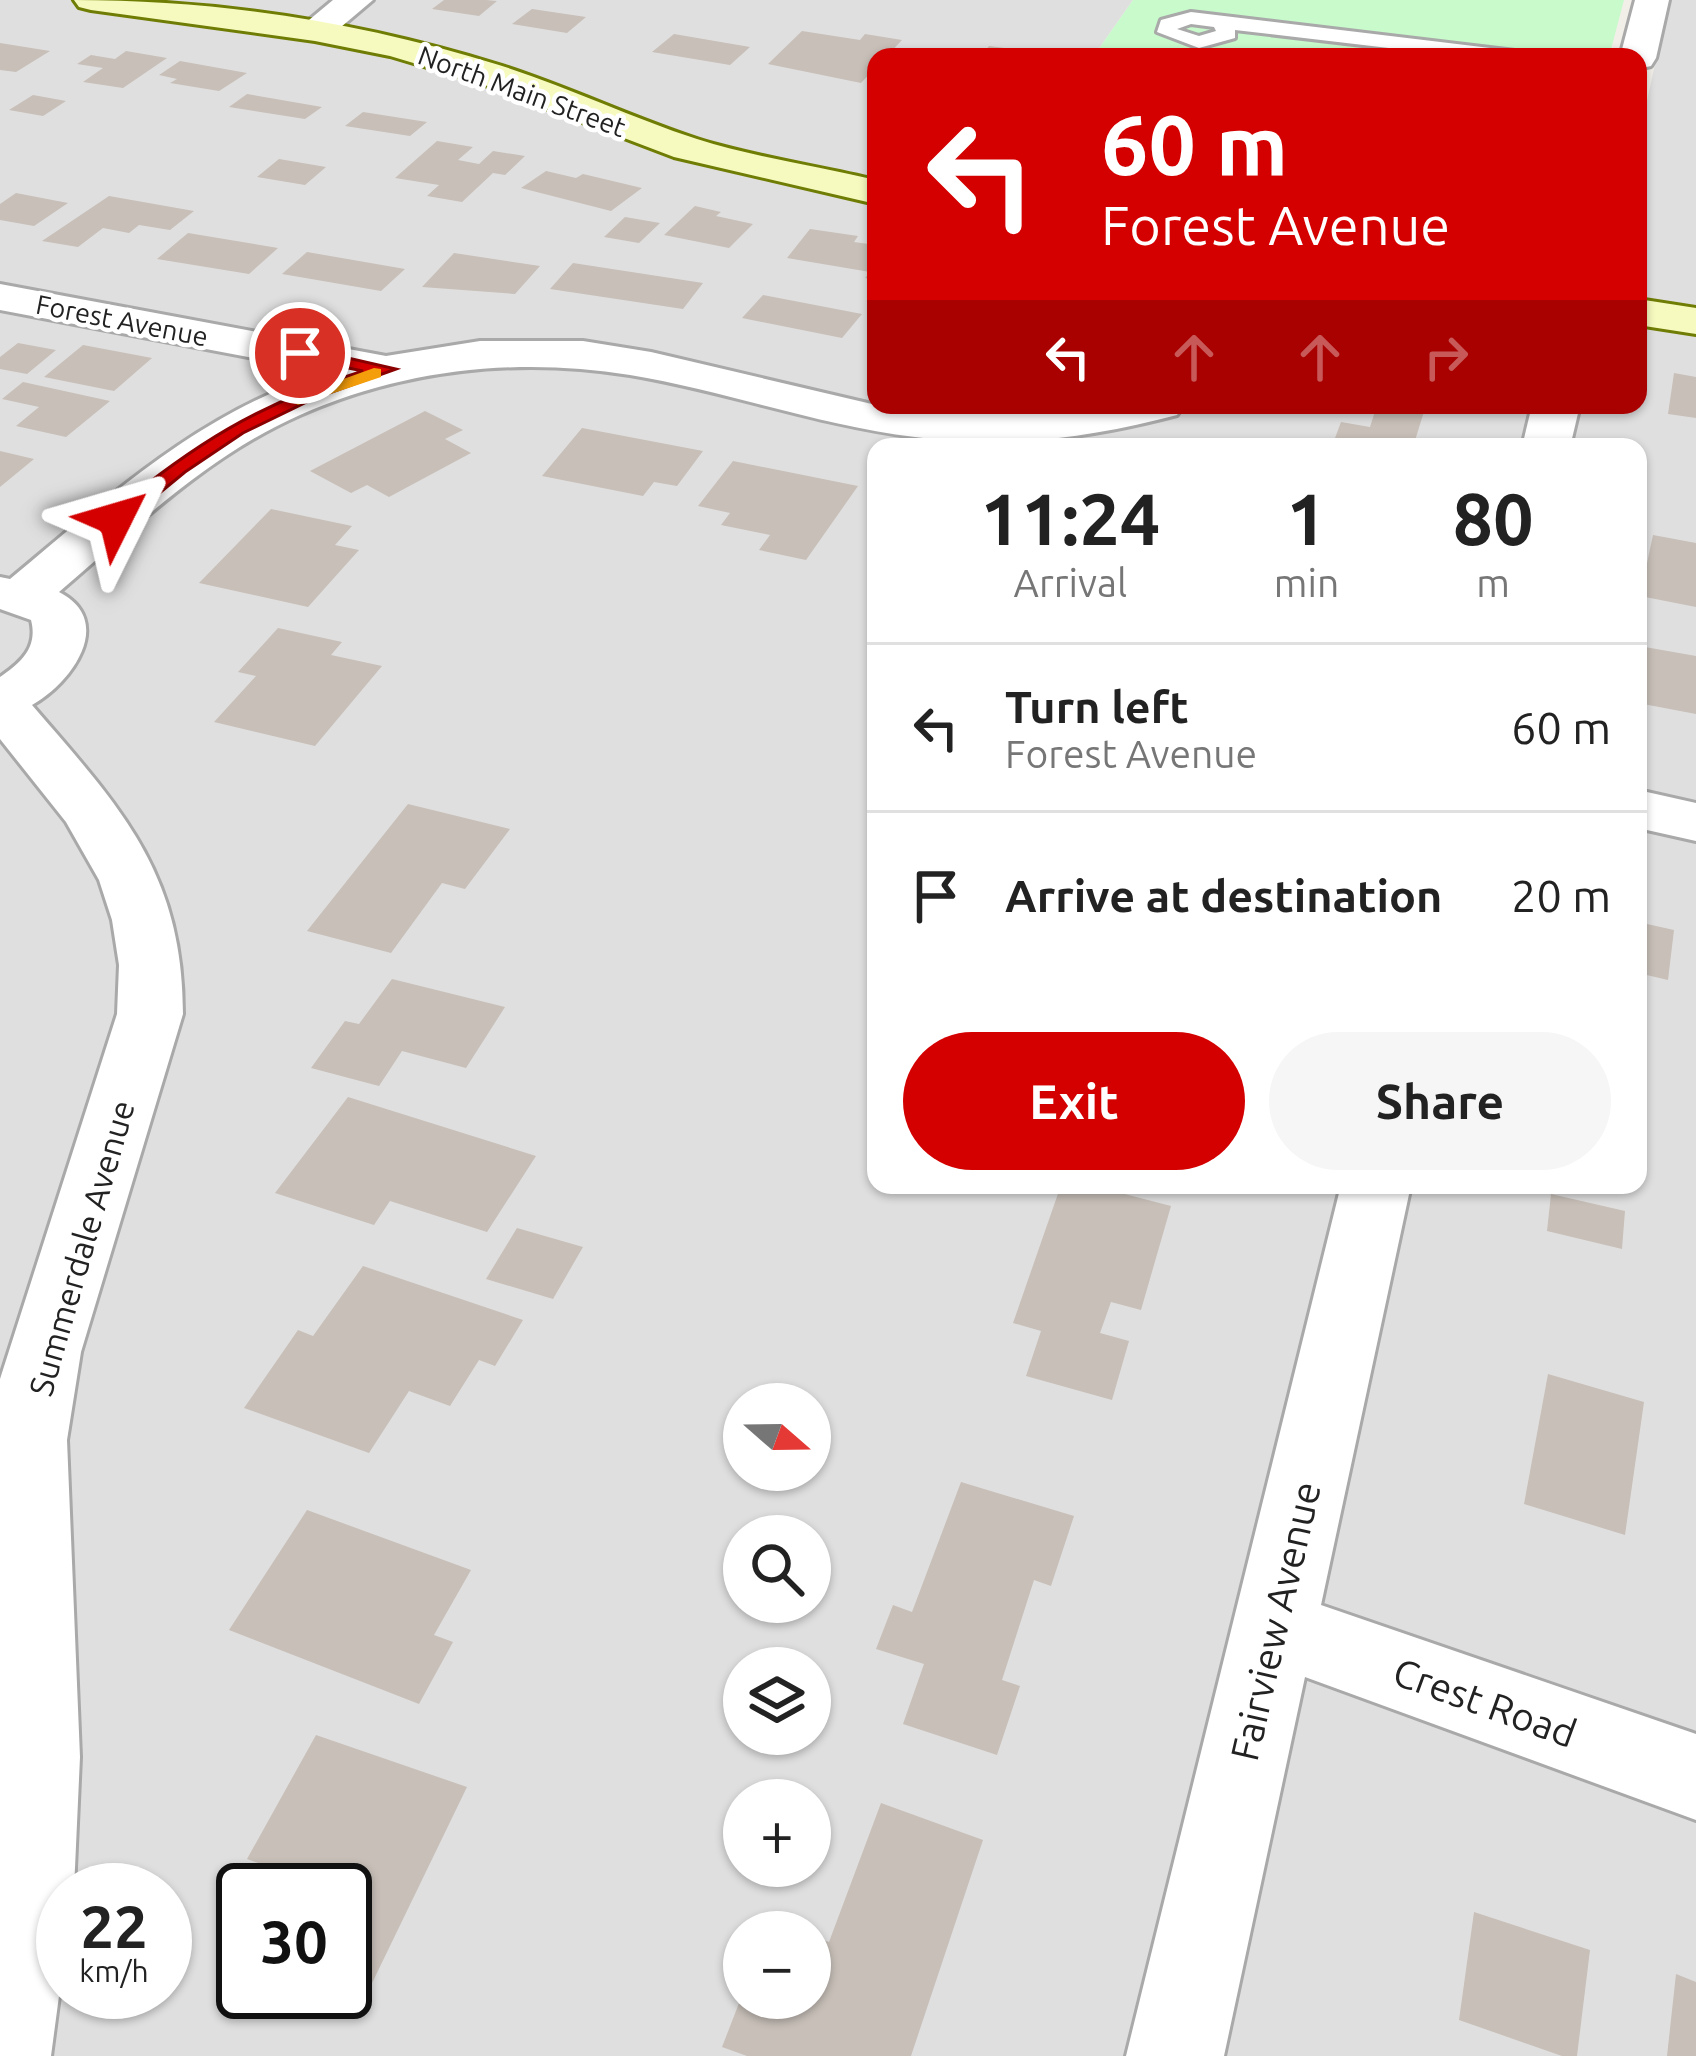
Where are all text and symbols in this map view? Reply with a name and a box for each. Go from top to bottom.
street label: North Main Street [414,40,630,143]
icon: left [903,96,1059,252]
text: 60 m [1101,97,1288,191]
text: Forest Avenue [1101,195,1450,255]
street label: Forest Avenue [33,289,211,351]
pin [249,302,351,404]
icon: arrive [267,320,333,386]
icon: left [1035,324,1101,390]
icon: ahead [1161,324,1227,390]
icon: ahead [1287,324,1353,390]
icon: right [1413,324,1479,390]
position arrow [53,456,179,582]
text: 11:24 [980,478,1160,559]
text: 1 [1286,478,1327,559]
text: 80 [1452,478,1534,559]
text: Arrival [1014,561,1127,604]
text: min [1274,561,1339,604]
text: m [1476,561,1510,604]
text: Turn left [1005,681,1189,732]
icon: left [903,695,969,761]
text: 60 m [1511,702,1611,753]
text: Forest Avenue [1005,732,1257,775]
icon: arrive [903,863,969,929]
text: Arrive at destination [1005,870,1442,921]
text: 20 m [1511,870,1611,921]
button: Exit [903,1032,1245,1170]
button: Share [1269,1032,1611,1170]
street label: Summerdale Avenue [21,1096,141,1400]
north arrow [723,1383,831,1491]
map controls [723,1383,831,2019]
street label: Fairview Avenue [1222,1477,1328,1765]
button: search [723,1515,831,1623]
button: layers [723,1647,831,1755]
street label: Crest Road [1388,1649,1582,1755]
button: + [723,1779,831,1887]
speed limit sign: 30 [216,1863,372,2019]
text: 22 [80,1892,148,1959]
button: − [723,1911,831,2019]
text: km/h [79,1954,149,1988]

